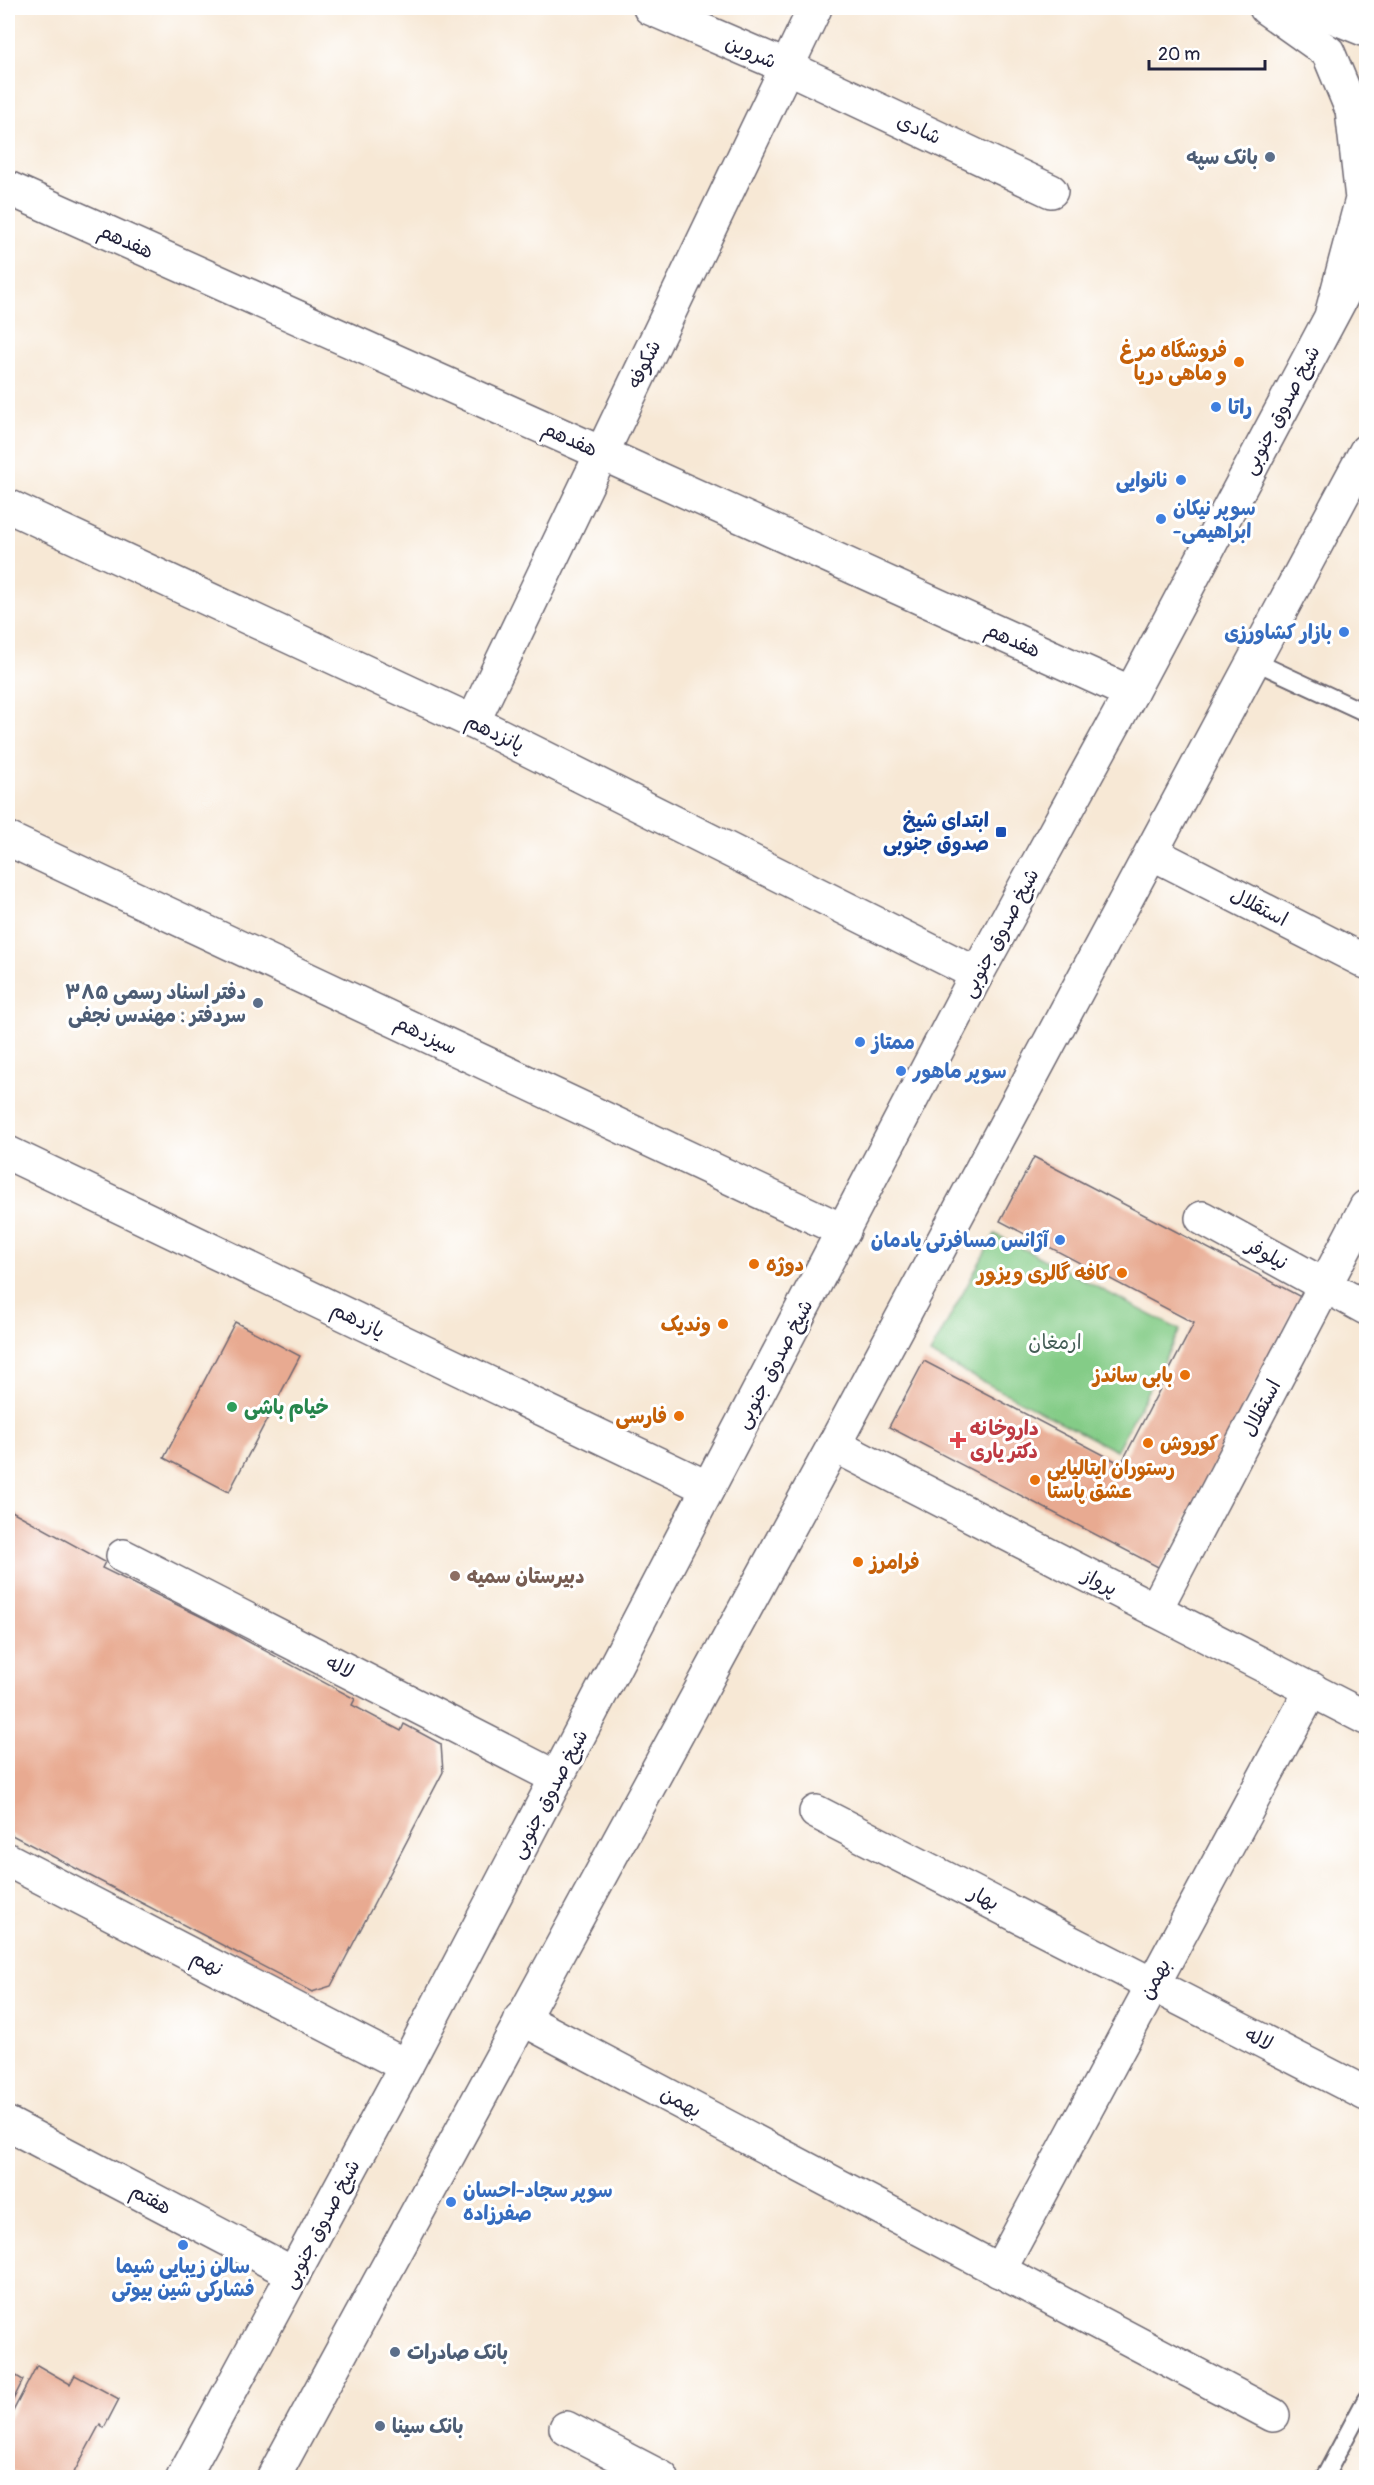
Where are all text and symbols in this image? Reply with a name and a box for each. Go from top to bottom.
street label: شروین [722,30,780,74]
scale bar [1149,33,1264,71]
text: 20 m [1158,43,1200,66]
street label: شادی [893,108,945,150]
place label: بانک سپه [1186,145,1258,170]
marker: بانک سپه [1263,150,1277,164]
street label: هفدهم [93,218,157,267]
street label: شکوفه [622,336,666,392]
place label: فروشگاه مرغ و ماهی دریا [1120,338,1227,386]
street label: شیخ صدوق جنوبی [1236,341,1326,479]
marker: فروشگاه مرغ و ماهی دریا [1232,355,1246,369]
place label: راتا [1228,395,1252,420]
marker: راتا [1209,400,1223,414]
street label: هفدهم [537,416,601,465]
place label: نانوایی [1116,468,1169,493]
marker: نانوایی [1174,473,1188,487]
place label: سوپر نیکان -ابراهیمی [1173,496,1256,544]
marker: سوپر نیکان -ابراهیمی [1154,512,1168,526]
street label: هفدهم [980,617,1044,666]
place label: بازار کشاورزی [1224,620,1332,645]
marker: بازار کشاورزی [1337,625,1351,639]
street label: پانزدهم [461,708,528,760]
place label: ابتدای شیخ صدوق جنوبی [883,808,989,857]
marker: ابتدای شیخ صدوق جنوبی [994,825,1008,839]
street label: شیخ صدوق جنوبی [955,864,1045,1002]
street label: استقلال [1226,882,1292,932]
place label: دفتر اسناد رسمی ۳۸۵ سردفتر : مهندس نجفی [65,980,246,1028]
marker: دفتر اسناد رسمی ۳۸۵ سردفتر : مهندس نجفی [251,996,265,1010]
street label: سیزدهم [389,1010,461,1063]
place label: ممتاز [870,1030,915,1055]
marker: ممتاز [853,1035,867,1049]
place label: سوپر ماهور [912,1059,1007,1084]
marker: سوپر ماهور [894,1064,908,1078]
place label: آژانس مسافرتی یادمان [871,1228,1050,1253]
street label: نیلوفر [1240,1232,1292,1276]
marker: آژانس مسافرتی یادمان [1053,1233,1067,1247]
place label: دوژه [766,1252,804,1277]
marker: دوژه [747,1257,761,1271]
place label: کافه گالری ویزور [975,1261,1110,1286]
marker: کافه گالری ویزور [1115,1266,1129,1280]
street label: شیخ صدوق جنوبی [729,1295,819,1433]
street label: یازدهم [326,1296,389,1345]
place label: وندیک [661,1312,711,1337]
marker: وندیک [716,1317,730,1331]
park label: ارمغان [1028,1330,1082,1355]
place label: بابی ساندز [1091,1363,1173,1388]
marker: بابی ساندز [1178,1368,1192,1382]
street label: استقلال [1236,1375,1286,1441]
place label: خیام باشی [244,1395,329,1422]
marker: خیام باشی [225,1400,239,1414]
place label: فارسی [616,1404,667,1429]
marker: فارسی [672,1409,686,1423]
place label: داروخانه دکتر یاری [970,1416,1039,1464]
place label: کوروش [1160,1431,1219,1456]
marker: داروخانه دکتر یاری [951,1433,965,1447]
marker: کوروش [1141,1436,1155,1450]
place label: رستوران ایتالیایی عشق پاستا [1047,1456,1175,1504]
marker: رستوران ایتالیایی عشق پاستا [1028,1473,1042,1487]
place label: فرامرز [868,1550,920,1575]
marker: فرامرز [851,1555,865,1569]
street label: پرواز [1077,1562,1122,1601]
place label: دبیرستان سمیه [467,1564,584,1589]
marker: دبیرستان سمیه [448,1569,462,1583]
street label: لاله [322,1649,358,1685]
street label: شیخ صدوق جنوبی [504,1725,594,1863]
street label: بهار [963,1879,1003,1916]
street label: نهم [186,1944,227,1983]
street label: بهمن [1134,1954,1176,2004]
street label: لاله [1241,2021,1277,2057]
street label: بهمن [656,2081,706,2123]
street label: شیخ صدوق جنوبی [276,2155,366,2293]
street label: هفتم [125,2178,176,2222]
place label: سوپر سجاد-احسان صفرزاده [463,2178,613,2226]
marker: سوپر سجاد-احسان صفرزاده [444,2195,458,2209]
marker: سالن زیبایی شیما فشارکی شین بیوتی [176,2238,190,2252]
place label: سالن زیبایی شیما فشارکی شین بیوتی [111,2254,255,2302]
place label: بانک صادرات [407,2340,508,2365]
marker: بانک صادرات [388,2345,402,2359]
place label: بانک سینا [392,2414,464,2439]
marker: بانک سینا [373,2419,387,2433]

